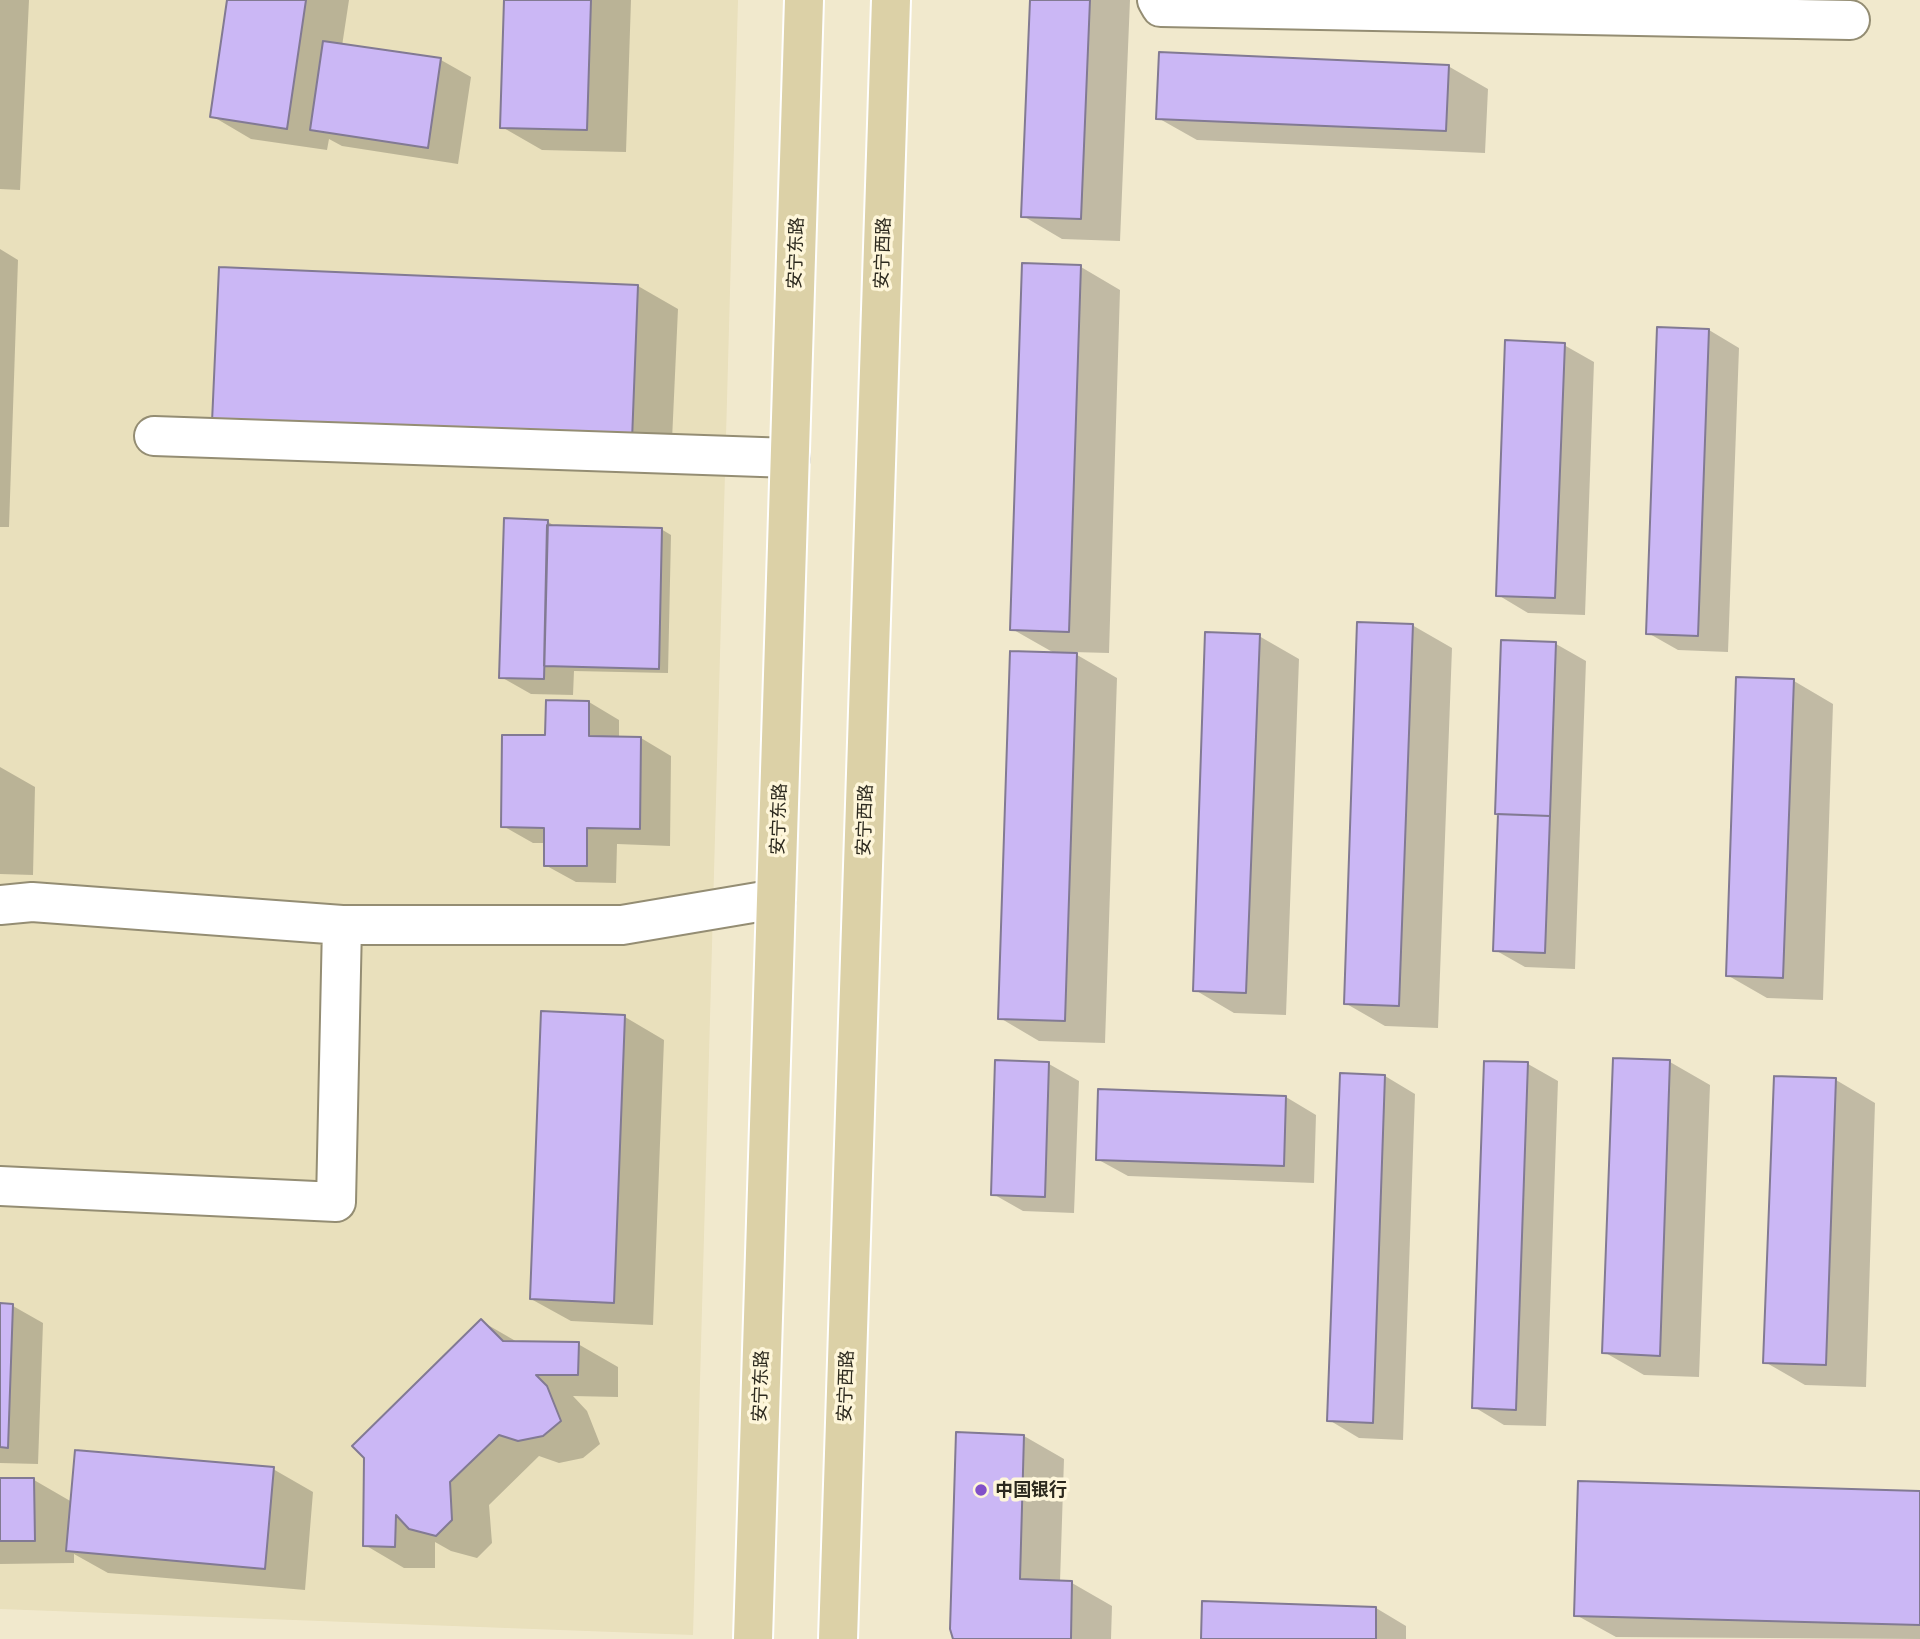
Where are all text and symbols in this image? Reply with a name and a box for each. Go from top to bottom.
street label: 安宁东路 [784,217,808,289]
street label: 安宁西路 [871,217,895,289]
street label: 安宁东路 [767,783,791,855]
street label: 安宁西路 [853,784,877,856]
street label: 安宁东路 [749,1350,773,1422]
street label: 安宁西路 [834,1350,858,1422]
place label: 中国银行 [995,1479,1067,1501]
marker: 中国银行 [973,1482,989,1498]

